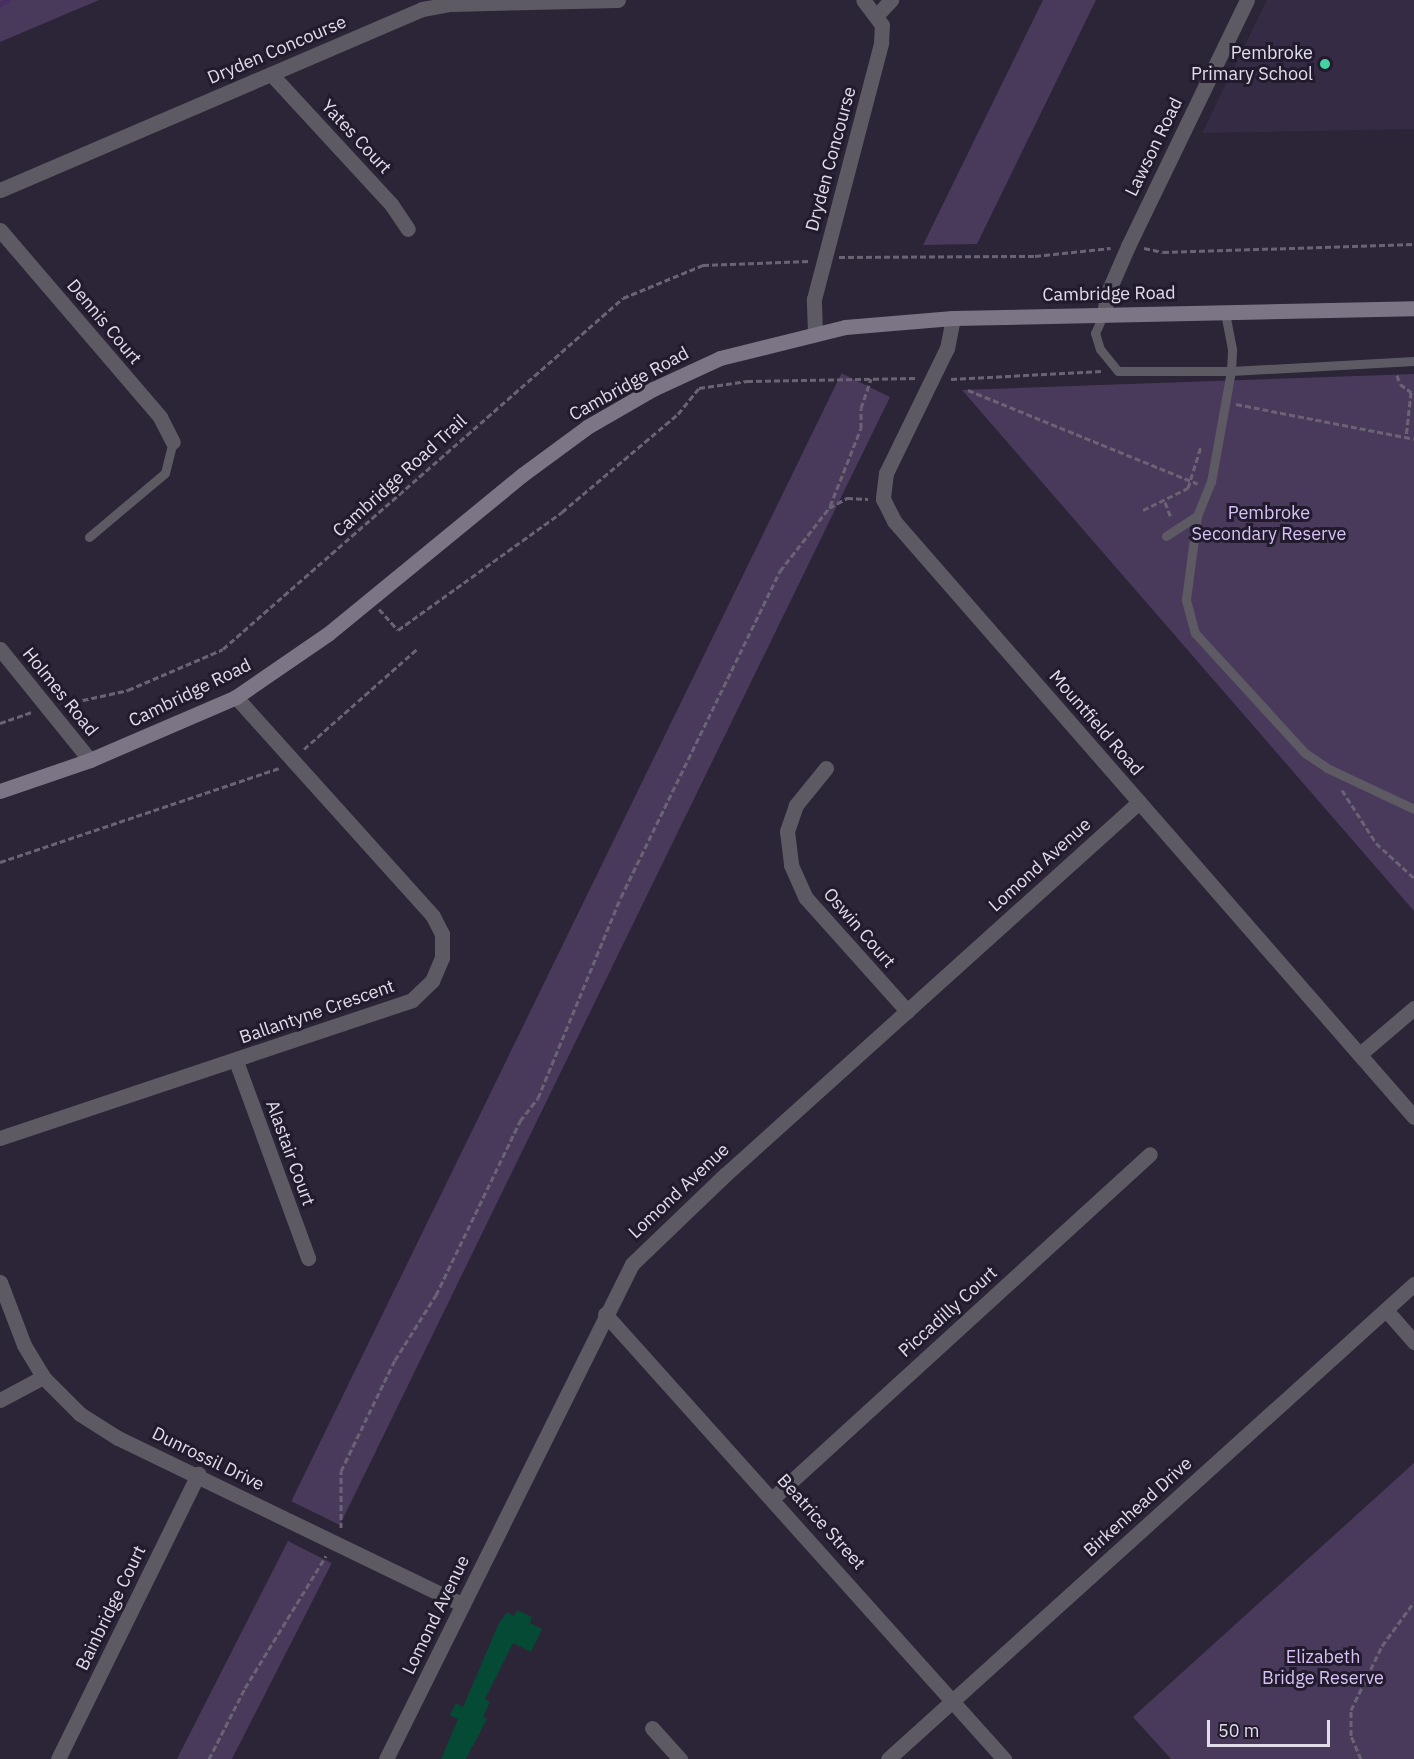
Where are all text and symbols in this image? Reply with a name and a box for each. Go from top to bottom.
street label: Dryden Concourse [204,11,350,89]
place label: Pembroke Primary School [1191,43,1313,86]
marker: Pembroke Primary School [1318,57,1332,71]
street label: Dryden Concourse [801,84,861,234]
street label: Lawson Road [1121,94,1187,200]
street label: Yates Court [316,96,396,178]
street label: Dennis Court [62,275,146,369]
street label: Cambridge Road [1042,282,1176,306]
street label: Cambridge Road [565,342,693,426]
street label: Cambridge Road Trail [329,410,471,542]
park label: Pembroke Secondary Reserve [1192,503,1346,546]
street label: Holmes Road [18,643,102,741]
street label: Cambridge Road [125,654,255,732]
street label: Mountfield Road [1044,666,1148,780]
street label: Lomond Avenue [985,814,1095,916]
street label: Oswin Court [818,884,900,972]
street label: Ballantyne Crescent [237,975,397,1049]
street label: Alastair Court [261,1097,319,1209]
street label: Lomond Avenue [624,1139,734,1243]
street label: Piccadilly Court [894,1262,1002,1362]
street label: Dunrossil Drive [148,1423,268,1495]
street label: Birkenhead Drive [1079,1453,1197,1561]
street label: Beatrice Street [772,1470,870,1574]
street label: Bainbridge Court [71,1542,151,1674]
street label: Lomond Avenue [398,1552,474,1678]
park label: Elizabeth Bridge Reserve [1262,1647,1384,1690]
scale bar [1210,1708,1333,1746]
text: 50 m [1218,1719,1260,1742]

